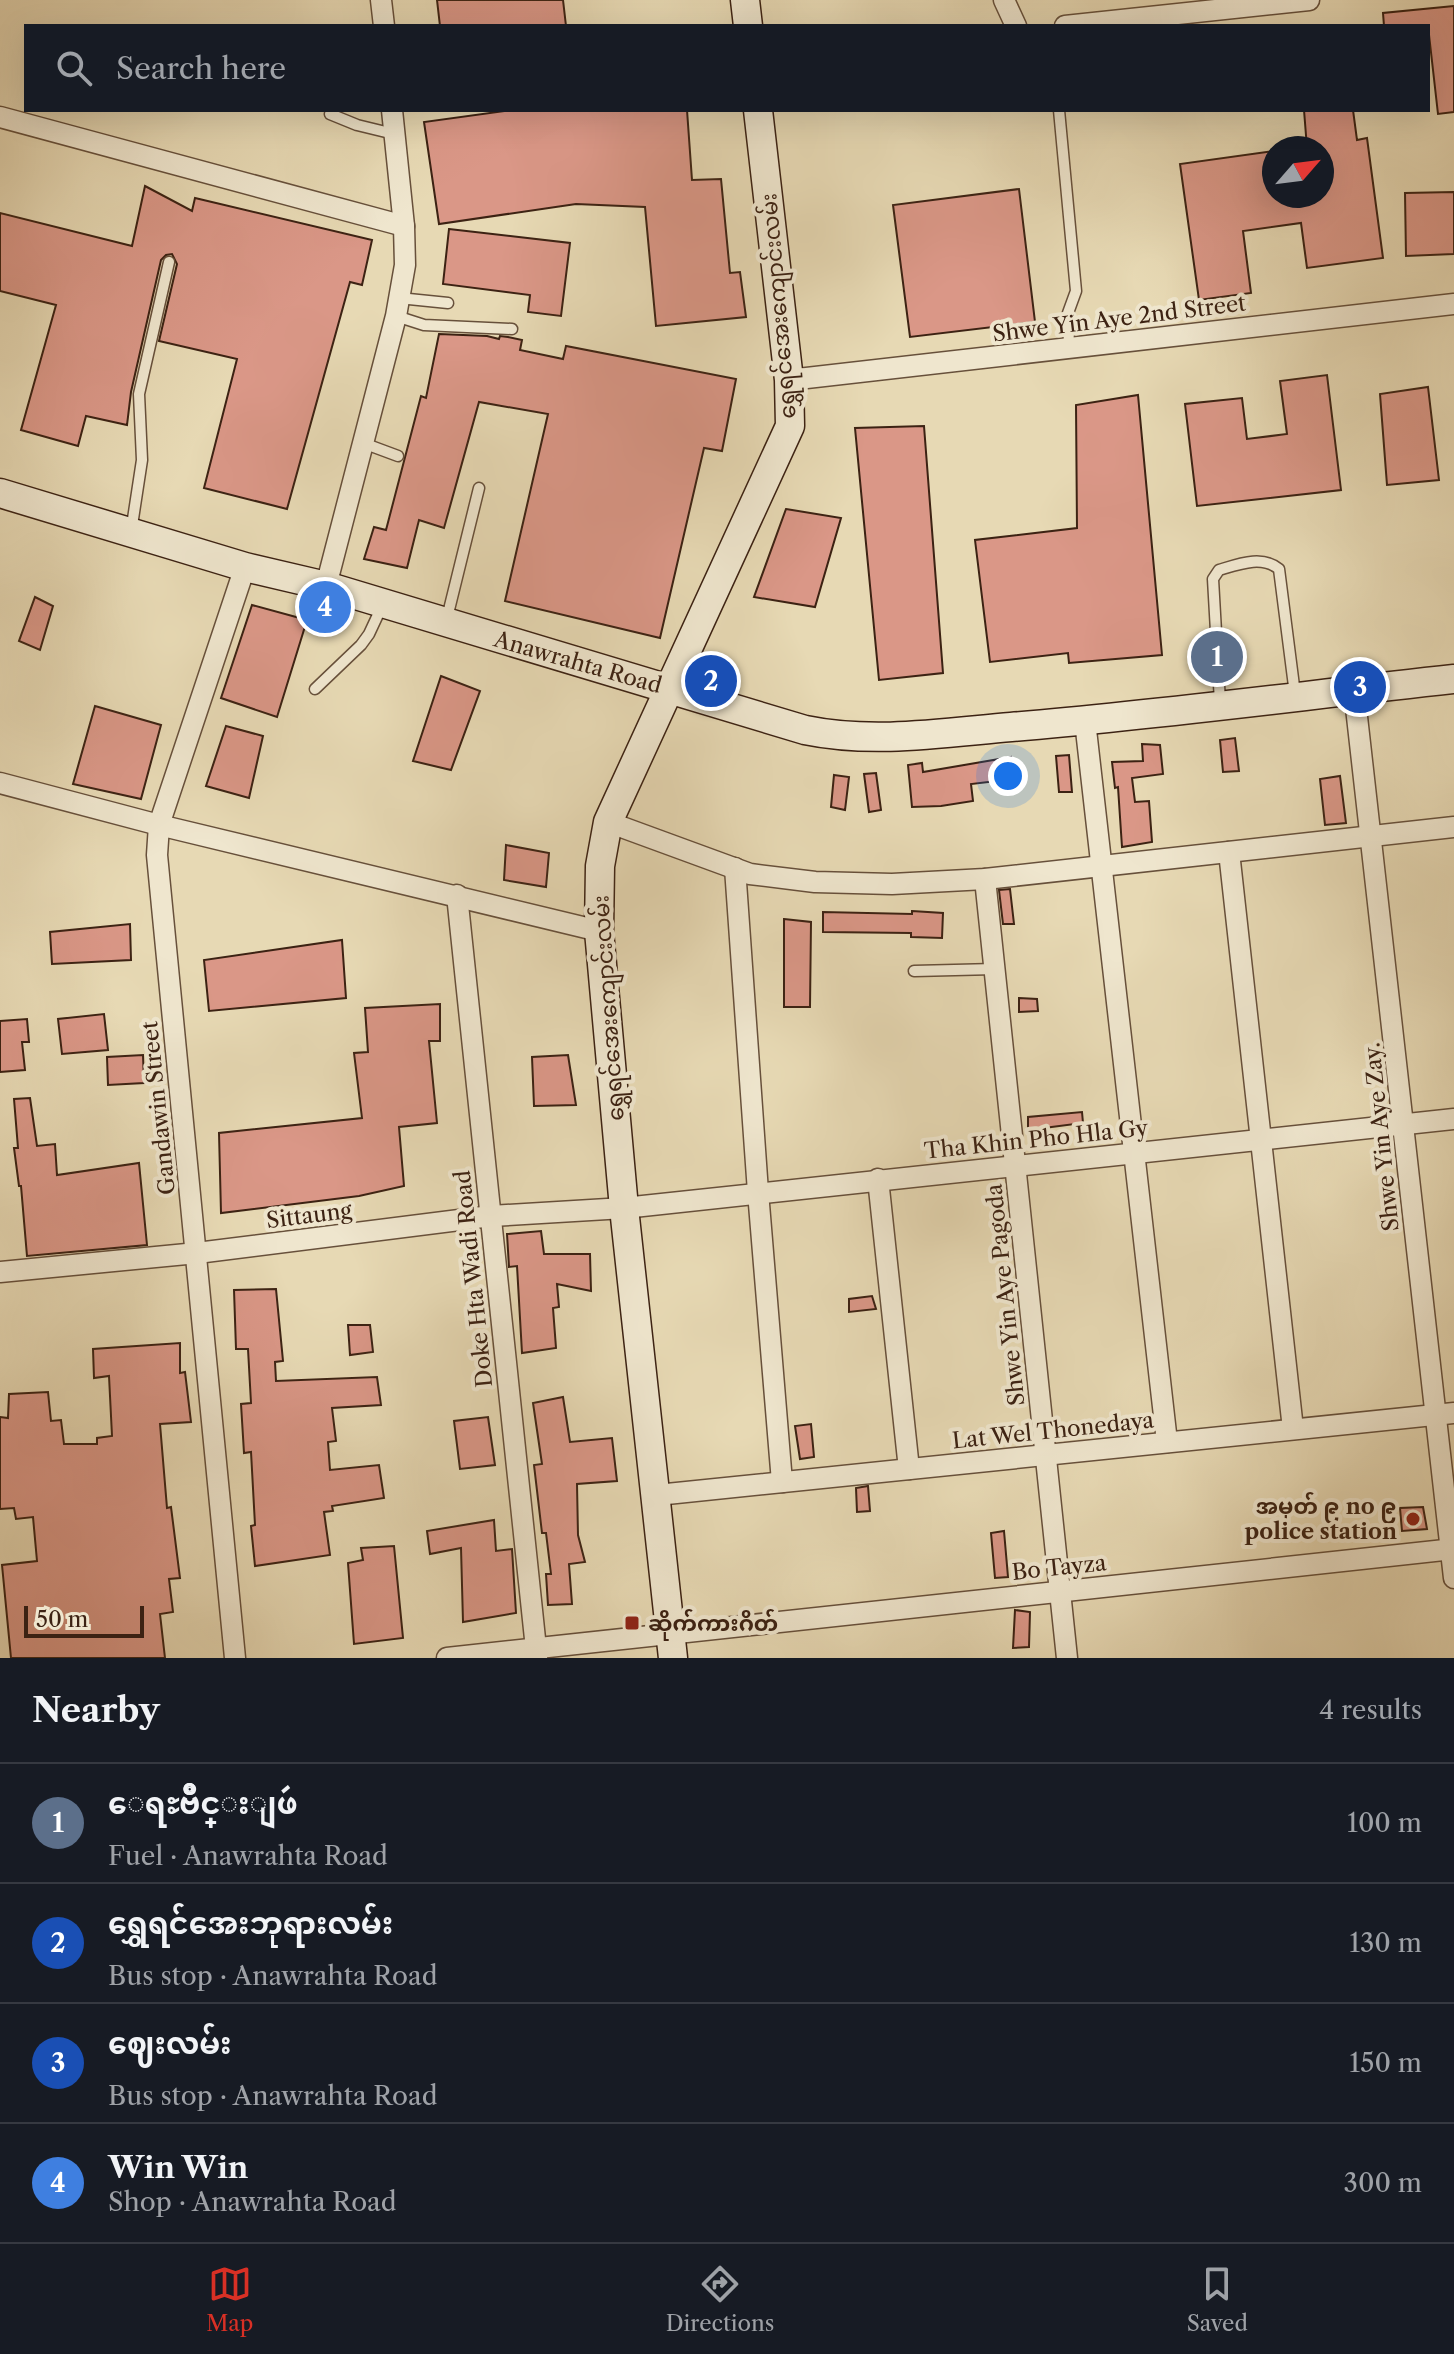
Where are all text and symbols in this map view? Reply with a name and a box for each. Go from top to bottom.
search box [24,24,1430,112]
icon: search [52,46,96,90]
text: Search here [116,50,286,87]
north arrow [1262,136,1334,208]
street label: ရွှေရင်အေးကျောင်းလမ်း [753,192,807,420]
street label: Shwe Yin Aye 2nd Street [991,290,1248,347]
pin: 4 [299,577,351,637]
street label: Anawrahta Road [490,625,665,699]
pin: 1 [1191,627,1243,687]
pin: 2 [685,651,737,711]
pin: 3 [1334,657,1386,717]
your location [988,756,1028,796]
street label: ရွှေရင်အေးကျောင်းလမ်း [585,894,635,1122]
street label: Gandawin Street [136,1020,181,1196]
street label: Shwe Yin Aye Zay. [1358,1041,1405,1233]
street label: Tha Khin Pho Hla Gy [923,1114,1150,1165]
street label: Doke Hta Wadi Road [449,1169,498,1389]
street label: Shwe Yin Aye Pagoda [980,1182,1031,1407]
street label: Sittaung [265,1197,354,1234]
street label: Lat Wel Thonedaya [951,1406,1156,1455]
place label: အမှတ် ၉ no ၉ police station [1244,1491,1397,1545]
marker: အမှတ် ၉ no ၉ police station [1404,1510,1422,1528]
street label: Bo Tayza [1011,1549,1108,1586]
scale bar [24,1602,144,1638]
text: 50 m [36,1606,88,1633]
place label: ဆိုက်ကားဂိတ် [648,1608,778,1641]
marker: ဆိုက်ကားဂိတ် [623,1614,641,1632]
text: Nearby [32,1689,160,1731]
text: 4 results [1319,1694,1422,1726]
text: ေရႊဗ်ိဳင္းျဖဴ [108,1785,298,1822]
text: 1 [52,1807,64,1839]
text: 100 m [1347,1807,1422,1839]
text: Fuel · Anawrahta Road [108,1840,388,1872]
text: ရွှေရင်အေးဘုရားလမ်း [108,1905,393,1942]
text: 2 [50,1927,66,1959]
text: 130 m [1349,1927,1422,1959]
text: Bus stop · Anawrahta Road [108,1960,438,1992]
text: ဈေးလမ်း [108,2025,232,2062]
text: 3 [51,2047,65,2079]
text: 150 m [1349,2047,1422,2079]
text: Bus stop · Anawrahta Road [108,2080,438,2112]
text: Win Win [108,2149,248,2186]
text: 4 [50,2167,66,2199]
text: 300 m [1344,2167,1422,2199]
text: Shop · Anawrahta Road [108,2186,397,2218]
tab: Map [206,2262,253,2337]
tab: Directions [666,2262,774,2337]
tab: Saved [1187,2262,1248,2337]

